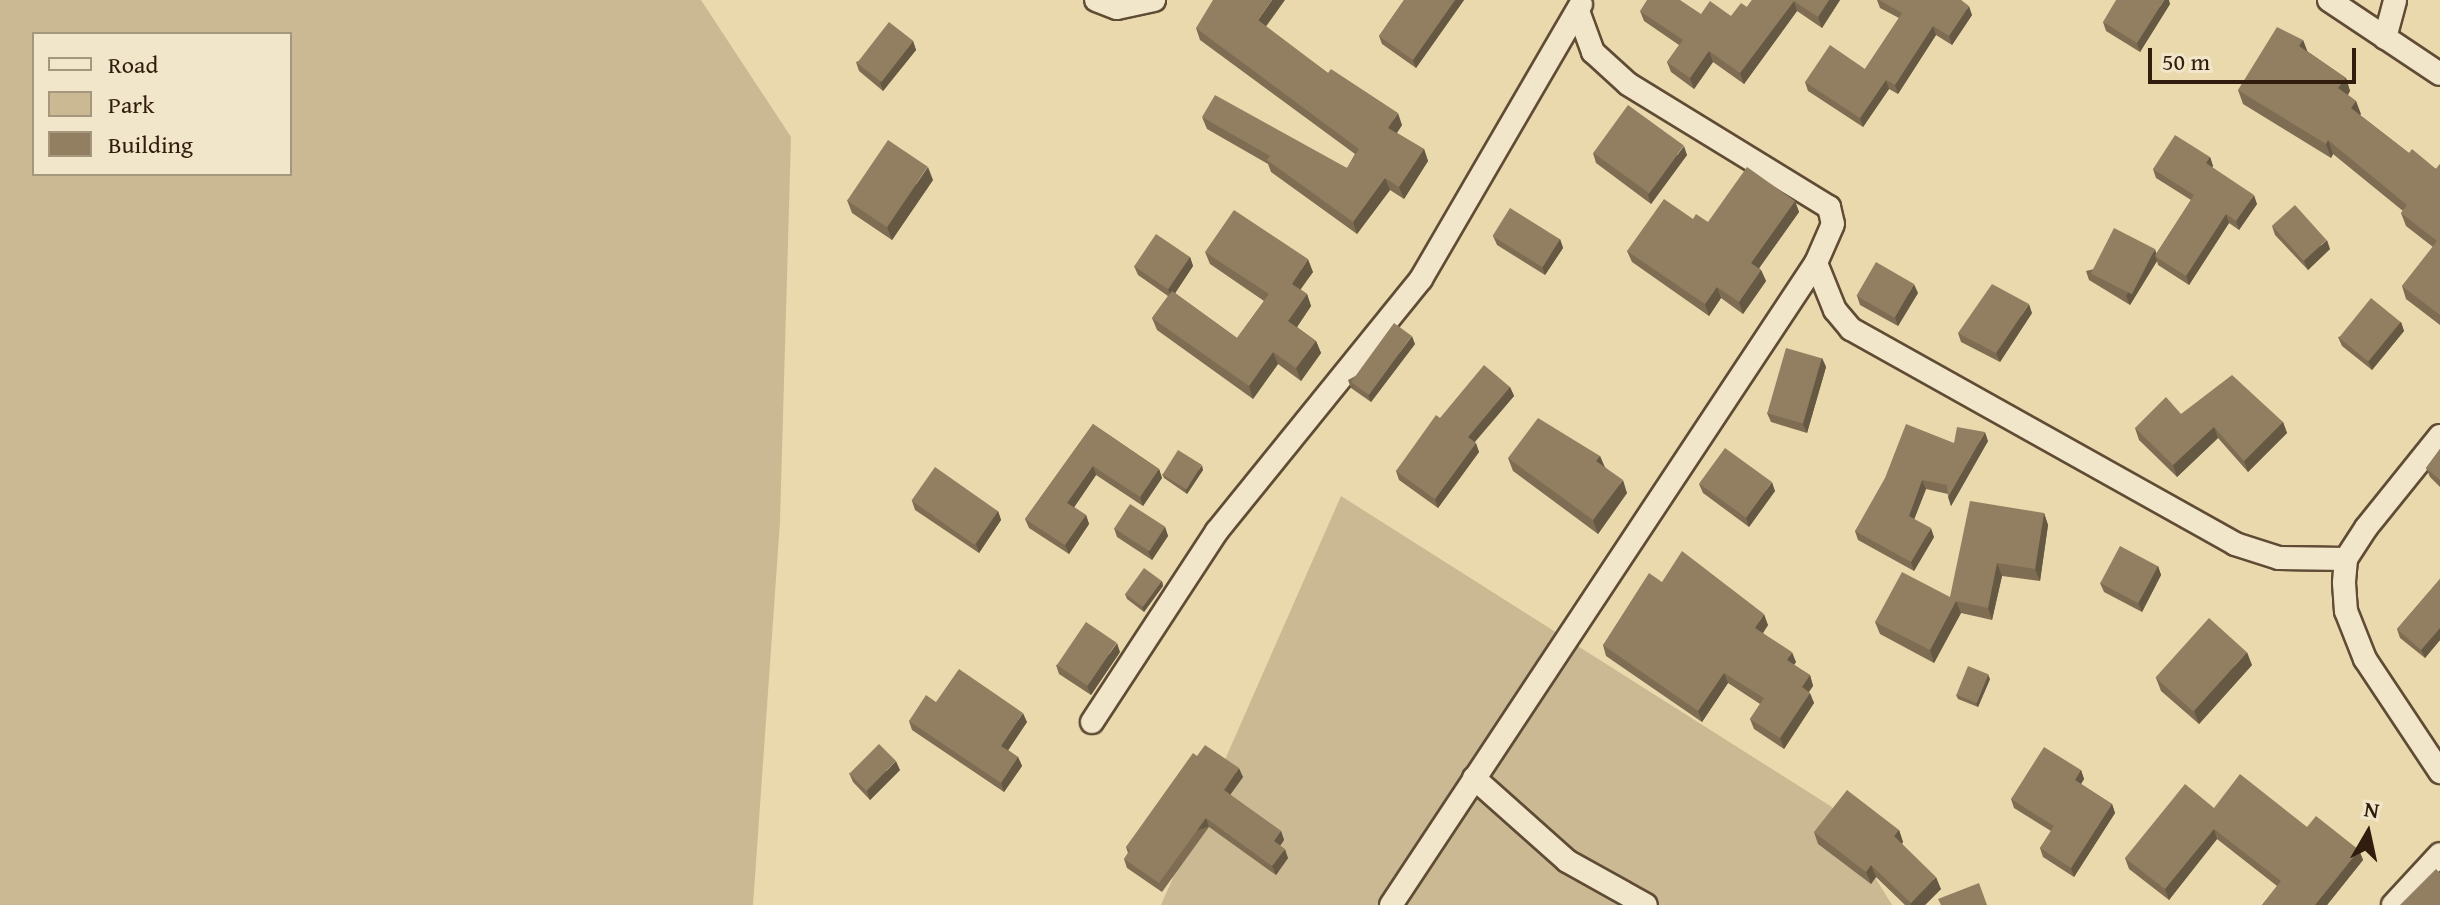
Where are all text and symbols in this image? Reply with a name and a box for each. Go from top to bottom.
legend [32,32,292,176]
scale bar [2152,32,2360,82]
text: 50 m [2162,44,2210,79]
text: Road [108,47,158,82]
text: Park [108,87,154,122]
text: Building [108,127,193,162]
text: N [2362,792,2382,826]
north arrow [2328,793,2408,873]

